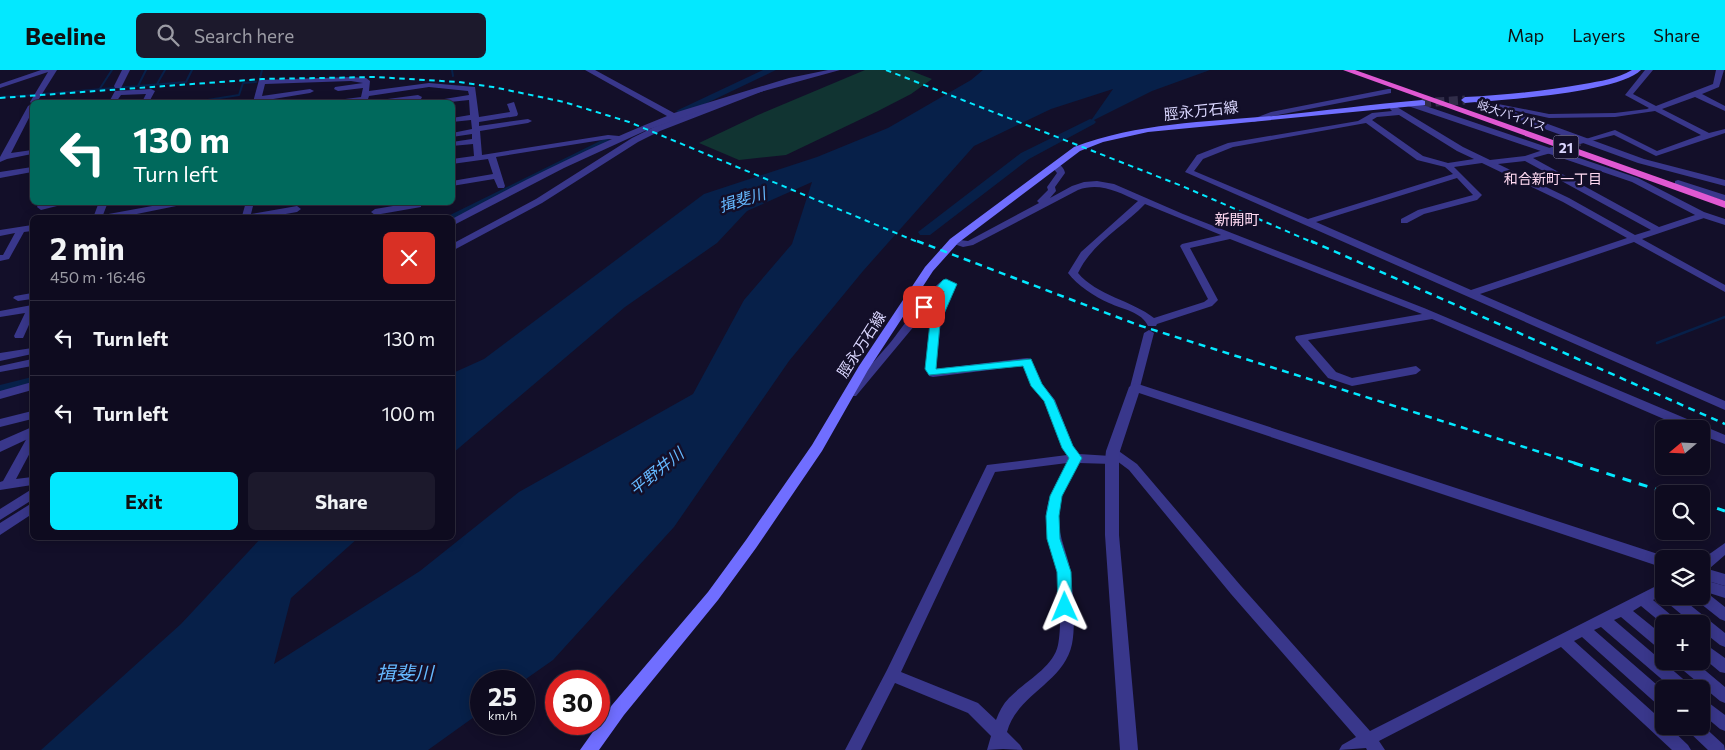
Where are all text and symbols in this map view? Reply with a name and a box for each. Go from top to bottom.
search box [136,13,486,58]
text: Beeline [25,21,106,50]
icon: search [154,21,182,49]
text: Search here [194,24,294,47]
text: Map [1507,24,1544,46]
text: Layers [1572,24,1625,46]
text: Share [1653,24,1700,46]
street label: 脛永万石線 [1163,97,1239,123]
street label: 岐大バイパス [1476,97,1548,133]
text: 130 m [133,117,230,160]
icon: left [50,120,115,185]
road number: 21 [1554,136,1578,158]
text: Turn left [133,160,218,187]
district label: 和合新町一丁目 [1504,170,1602,187]
water label: 揖斐川 [716,182,770,215]
district label: 新開町 [1214,210,1260,228]
text: 2 min [50,229,125,266]
button: close [383,232,435,284]
text: 450 m · 16:46 [50,267,146,286]
pin [903,286,945,328]
icon: arrive [910,293,938,321]
street label: 脛永万石線 [833,308,889,380]
icon: left [50,324,78,352]
text: Turn left [93,327,168,350]
text: 130 m [383,327,435,350]
icon: left [50,399,78,427]
text: Turn left [93,402,168,425]
text: 100 m [382,402,435,425]
north arrow [1655,420,1710,475]
map controls [1655,420,1710,735]
water label: 平野井川 [625,442,688,499]
button: Exit [50,472,238,530]
button: Share [248,472,435,530]
button: search [1655,485,1710,540]
button: layers [1655,550,1710,605]
position arrow [1038,580,1090,632]
button: + [1655,615,1710,670]
water label: 揖斐川 [376,661,435,684]
speed limit sign: 30 [545,670,610,735]
button: − [1655,680,1710,735]
text: 25 [488,681,517,711]
text: km/h [488,708,517,722]

